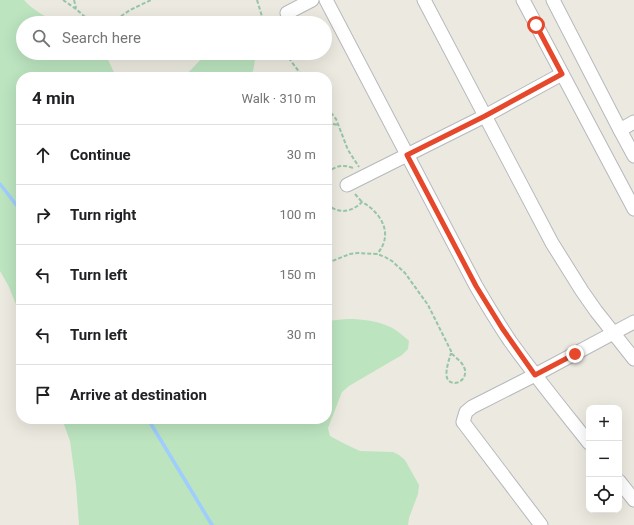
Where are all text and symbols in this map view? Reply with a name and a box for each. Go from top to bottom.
search box [16,16,332,60]
route start [527,16,545,34]
icon: search [30,27,52,49]
text: Search here [62,29,141,47]
text: 4 min [32,88,75,108]
text: Walk · 310 m [241,91,316,106]
icon: ahead [32,144,54,166]
text: Continue [70,146,131,164]
text: 30 m [287,147,316,162]
icon: right [32,204,54,226]
text: Turn right [70,206,136,224]
text: 100 m [279,207,316,222]
icon: left [32,264,54,286]
text: Turn left [70,266,127,284]
text: 150 m [279,267,316,282]
icon: left [32,324,54,346]
text: Turn left [70,326,127,344]
text: 30 m [287,327,316,342]
route end [566,345,584,363]
icon: arrive [32,384,54,406]
text: Arrive at destination [70,386,207,404]
map controls [586,405,622,513]
button: + [586,405,622,441]
button: − [586,441,622,477]
button: locate [586,477,622,513]

